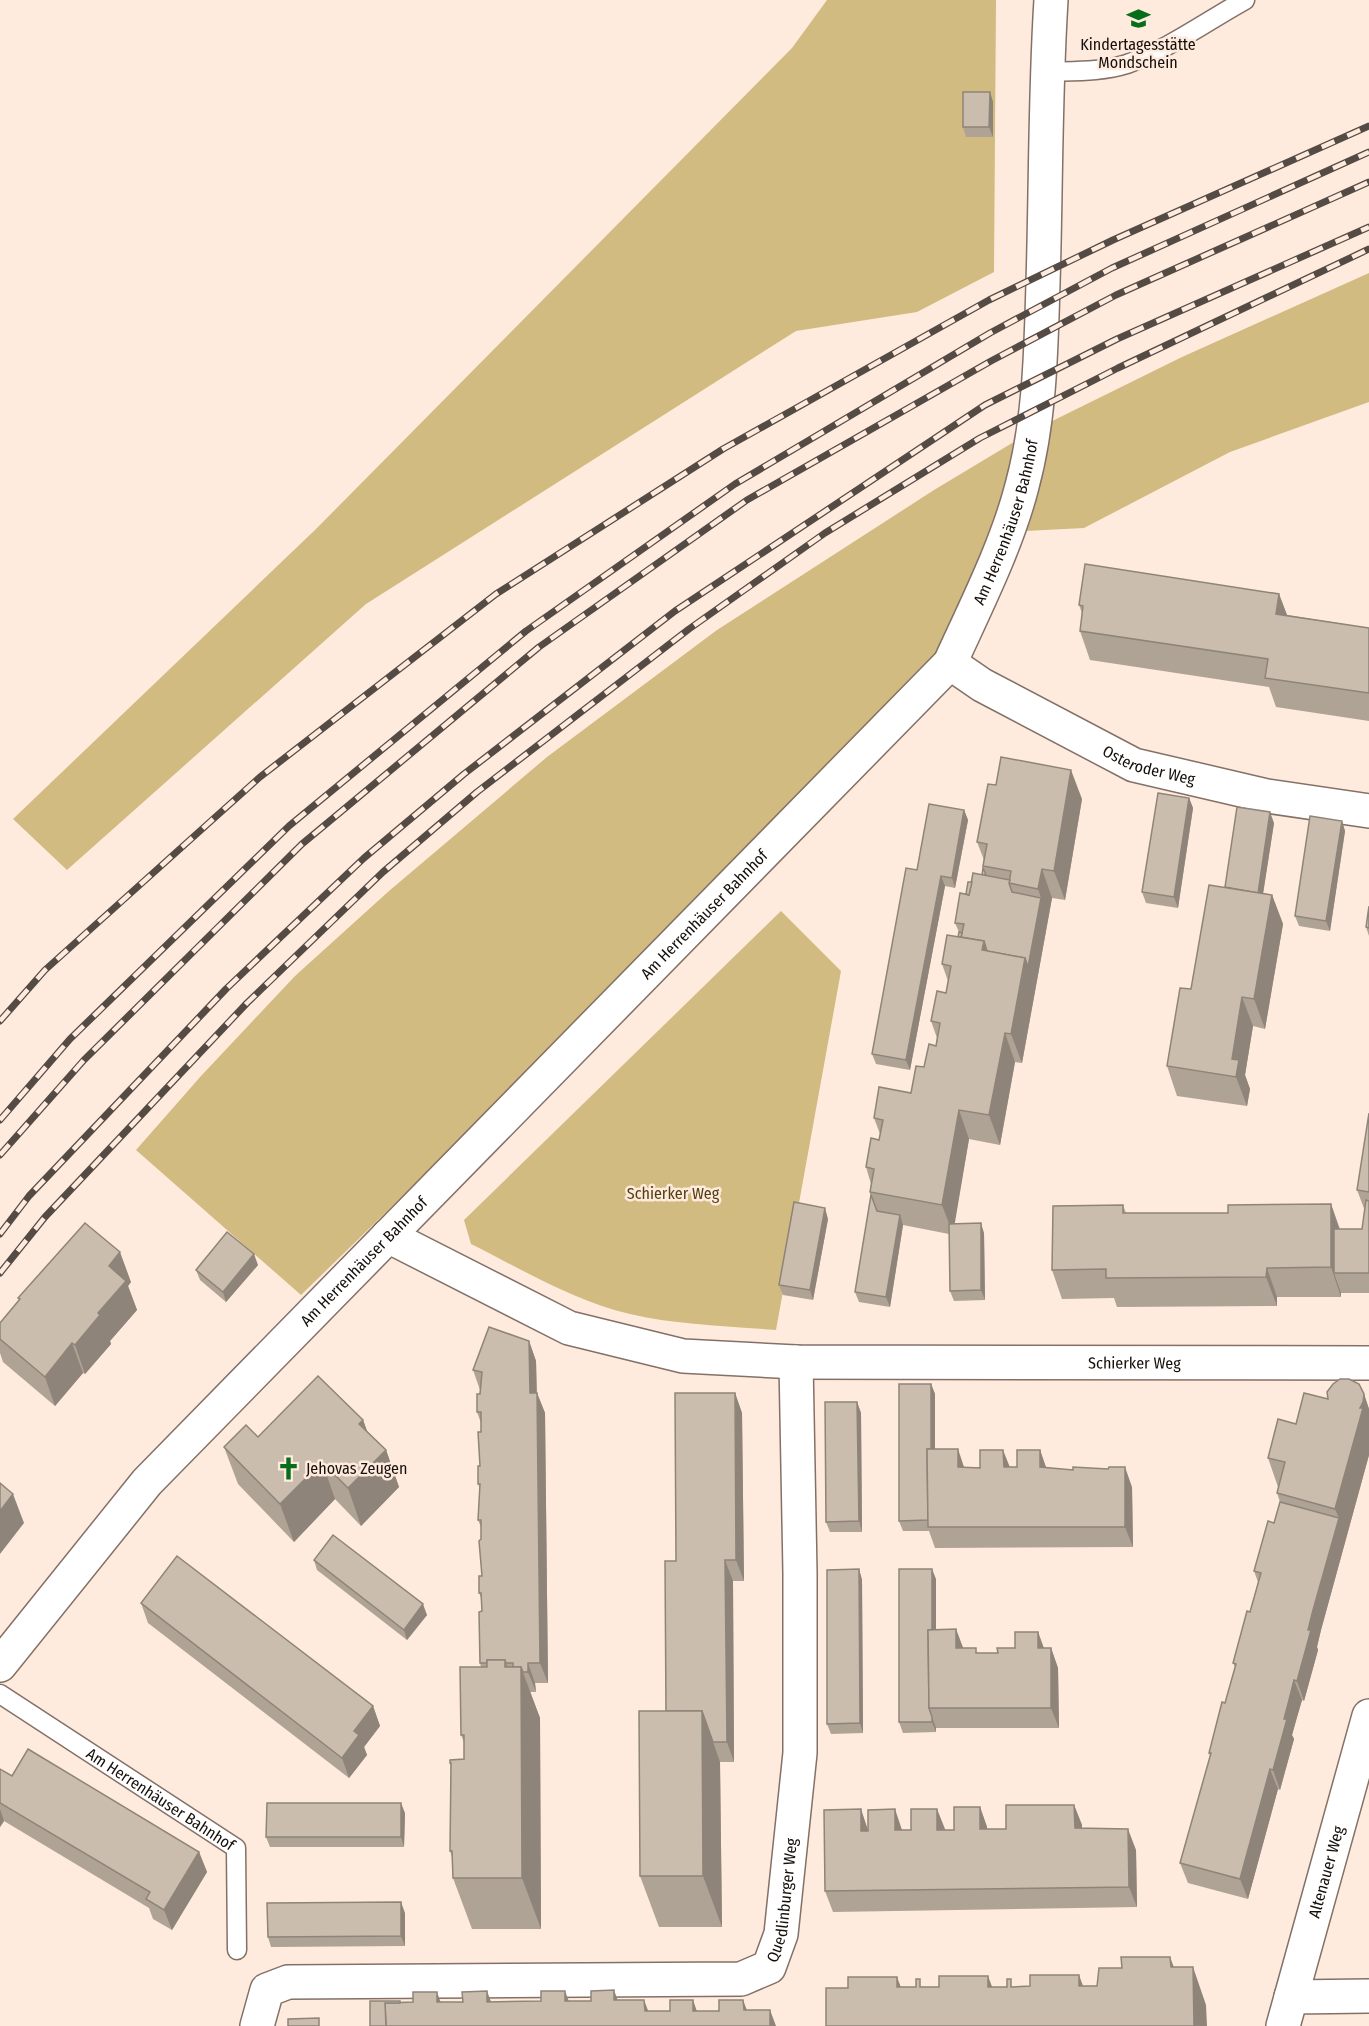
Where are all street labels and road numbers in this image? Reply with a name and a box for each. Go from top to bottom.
street label: Am Herrenhäuser Bahnhof [969,437,1042,607]
street label: Osteroder Weg [1100,741,1198,789]
street label: Am Herrenhäuser Bahnhof [636,845,772,983]
street label: Am Herrenhäuser Bahnhof [296,1192,432,1330]
street label: Schierker Weg [1088,1353,1181,1372]
street label: Am Herrenhäuser Bahnhof [83,1744,239,1855]
street label: Altenauer Weg [1304,1823,1348,1920]
street label: Quedlinburger Weg [762,1837,801,1965]

